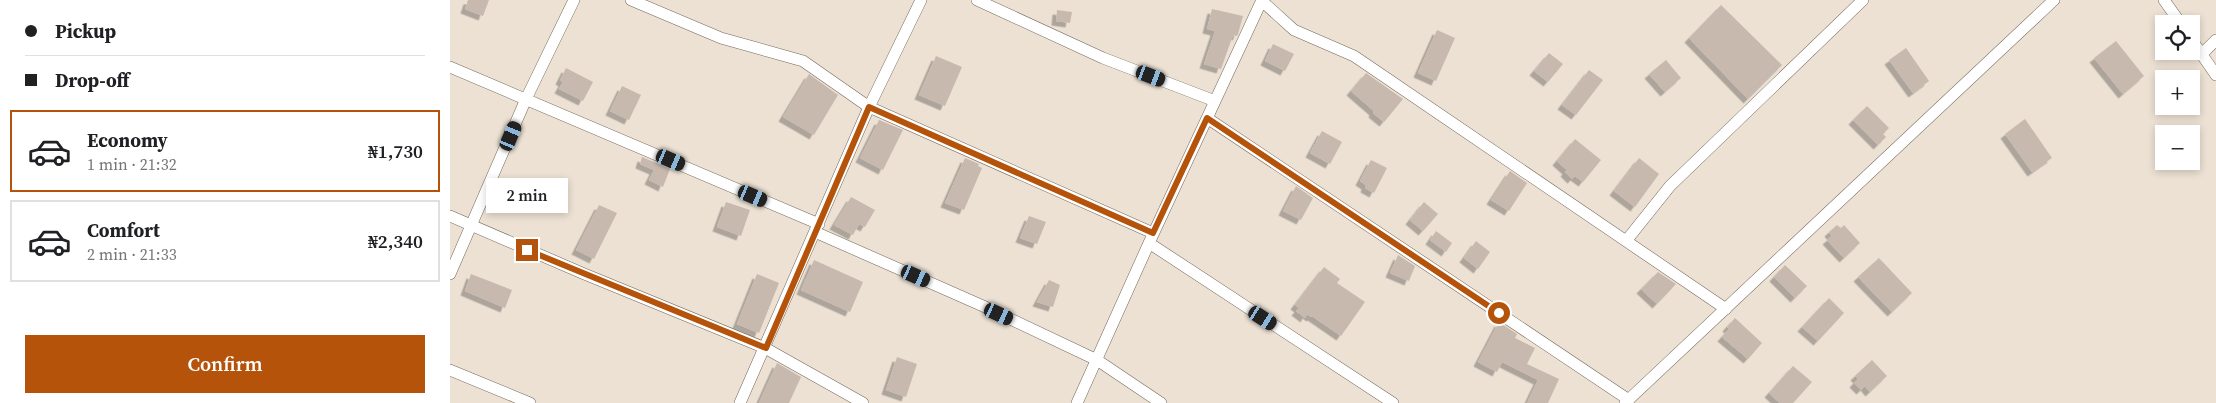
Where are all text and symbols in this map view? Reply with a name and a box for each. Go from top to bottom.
map controls [2155,15,2200,170]
button: locate [2155,15,2200,60]
text: Pickup [55,18,116,44]
car [1134,64,1167,88]
text: Drop-off [55,67,129,93]
button: + [2155,70,2200,115]
car [498,119,523,153]
button: − [2155,125,2200,170]
text: Economy [87,127,168,153]
icon: car [27,129,72,174]
text: ₦1,730 [368,138,423,164]
car [654,147,687,173]
text: 1 min · 21:32 [87,153,177,175]
callout: 2 min [486,178,568,212]
car [736,183,769,209]
text: 2 min [506,184,548,206]
text: Comfort [87,217,160,243]
icon: car [27,219,72,264]
text: ₦2,340 [368,228,423,254]
route end [516,239,538,261]
text: 2 min · 21:33 [87,243,177,265]
car [899,263,932,289]
car [982,301,1015,327]
route start [1488,302,1510,324]
car [1246,304,1279,332]
button: Confirm [25,335,425,393]

